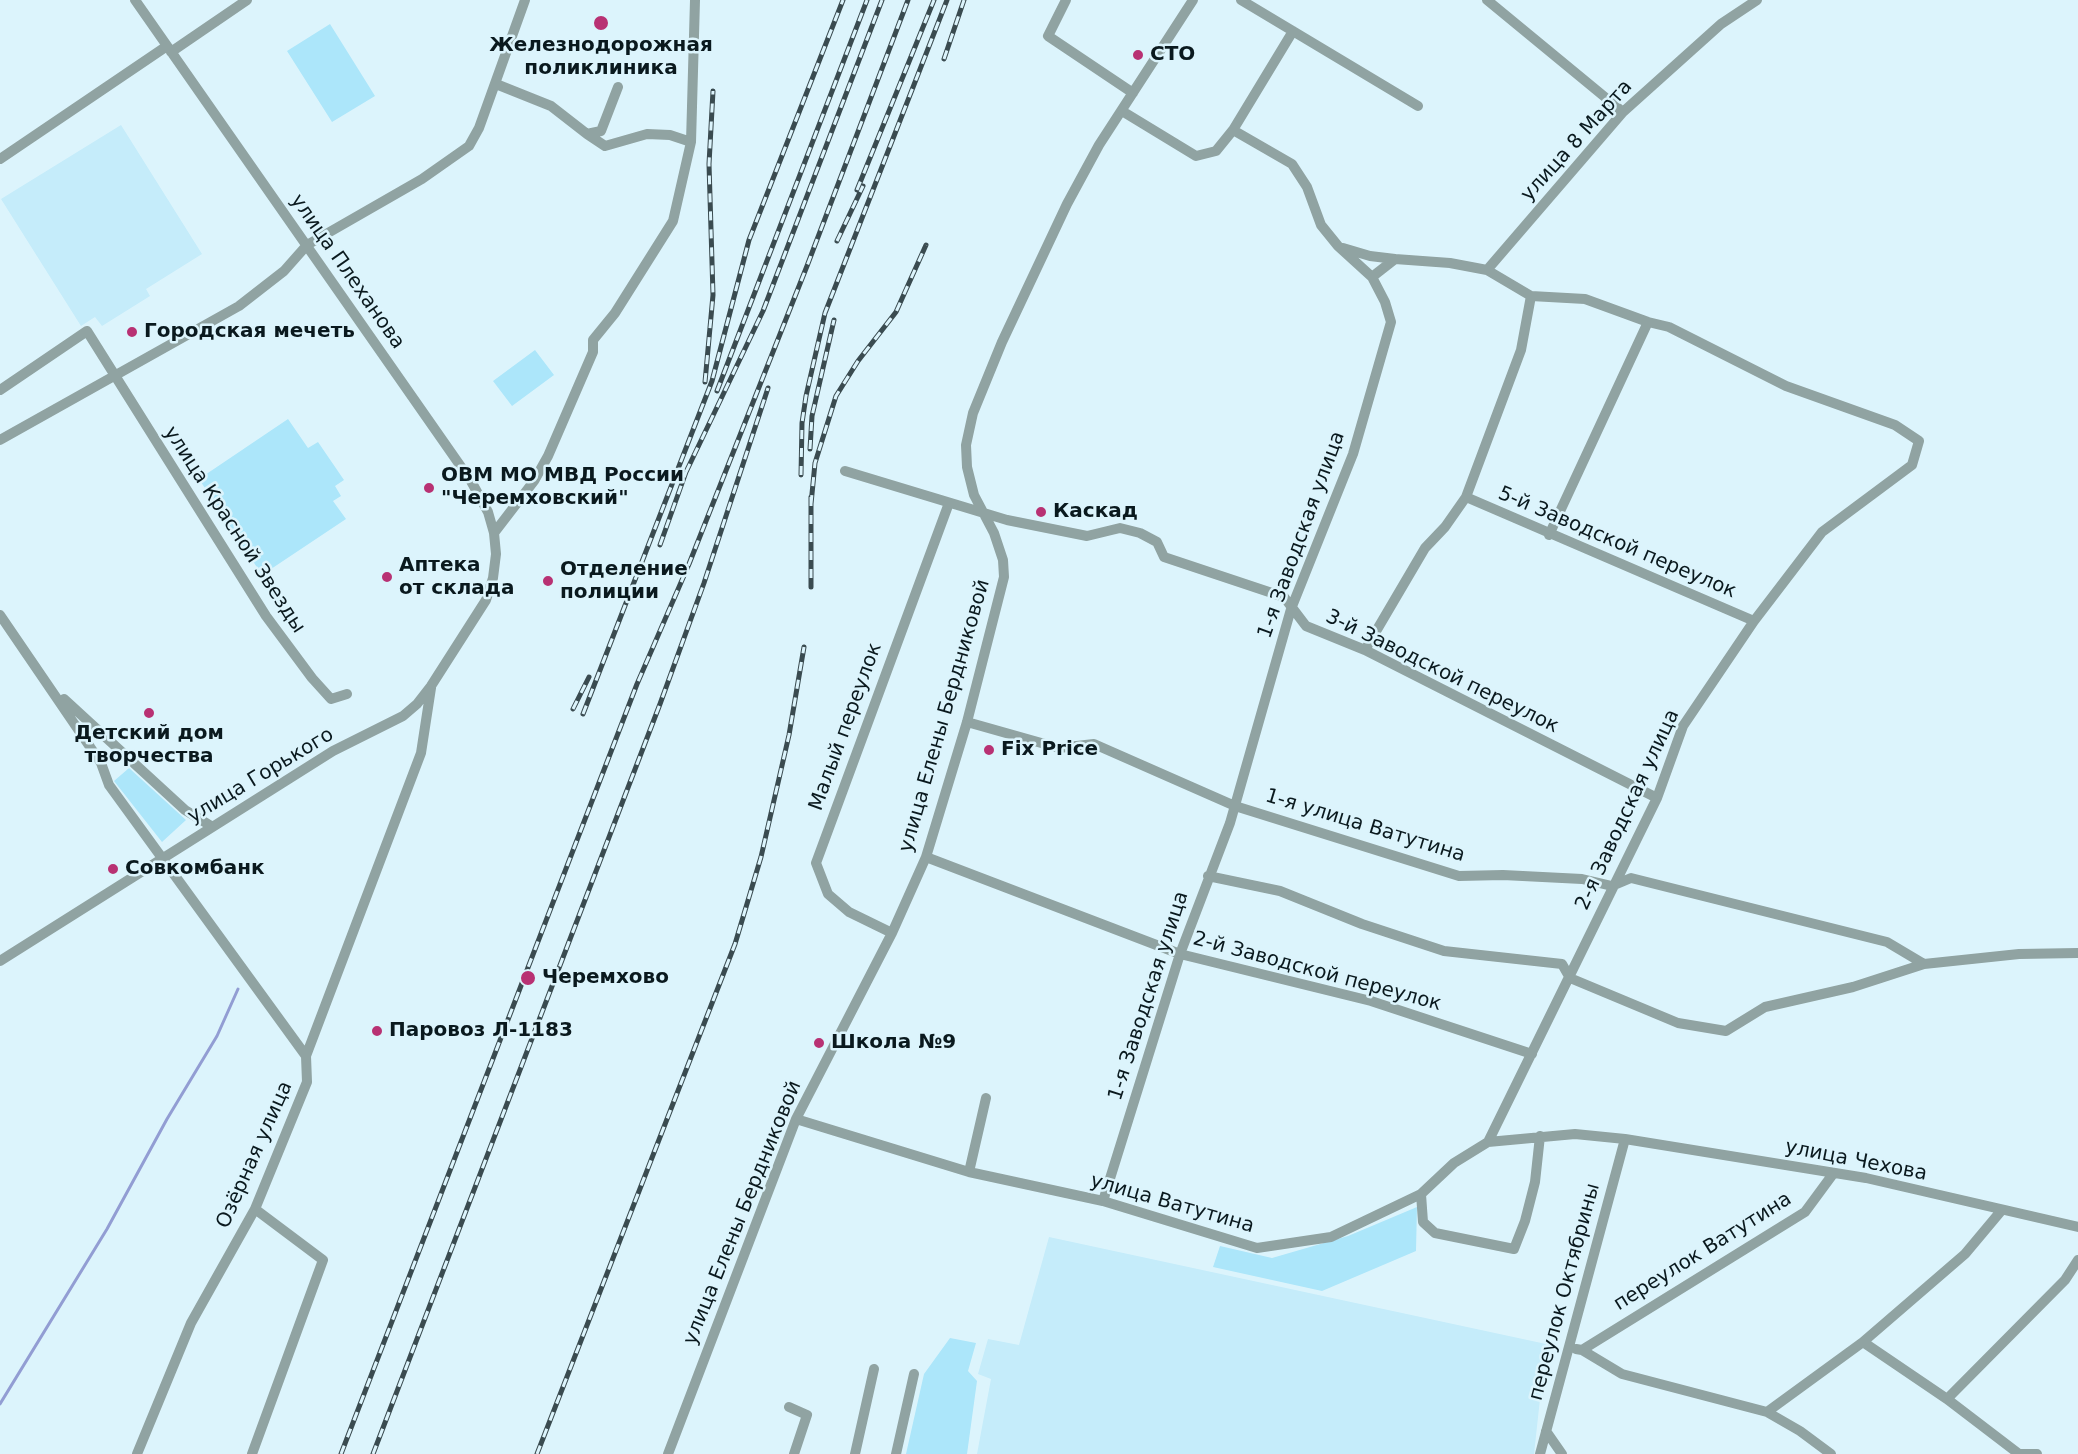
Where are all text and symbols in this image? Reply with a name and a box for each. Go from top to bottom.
marker: Железнодорожная поликлиника [592,14,610,32]
place label: Железнодорожная поликлиника [489,34,713,81]
place label: СТО [1150,43,1195,67]
marker: СТО [1131,48,1145,62]
street label: улица 8 Марта [1516,75,1638,207]
street label: улица Плеханова [285,190,409,354]
place label: Городская мечеть [144,320,355,344]
marker: Городская мечеть [125,325,139,339]
street label: улица Красной Звезды [158,422,310,638]
street label: 1-я Заводская улица [1253,428,1351,642]
place label: ОВМ МО МВД России "Черемховский" [441,464,684,511]
marker: ОВМ МО МВД России "Черемховский" [422,481,436,495]
street label: 5-й Заводской переулок [1494,482,1740,604]
place label: Каскад [1053,500,1138,524]
marker: Каскад [1034,505,1048,519]
place label: Аптека от склада [399,554,515,601]
place label: Отделение полиции [560,558,688,605]
marker: Аптека от склада [380,570,394,584]
marker: Отделение полиции [541,574,555,588]
street label: улица Елены Бердниковой [894,577,996,855]
street label: 3-й Заводской переулок [1322,605,1562,739]
street label: Малый переулок [804,640,888,814]
marker: Детский дом творчества [142,706,156,720]
street label: 2-я Заводская улица [1571,706,1685,914]
place label: Детский дом творчества [74,722,224,769]
street label: улица Горького [184,723,338,829]
place label: Fix Price [1001,738,1098,762]
marker: Fix Price [982,743,996,757]
street label: 1-я улица Ватутина [1262,784,1468,868]
place label: Совкомбанк [125,857,265,881]
marker: Совкомбанк [106,862,120,876]
street label: 1-я Заводская улица [1104,888,1194,1104]
street label: 2-й Заводской переулок [1190,927,1444,1017]
place label: Черемхово [542,966,669,990]
marker: Черемхово [519,969,537,987]
place label: Паровоз Л-1183 [389,1019,573,1043]
marker: Паровоз Л-1183 [370,1024,384,1038]
place label: Школа №9 [831,1031,956,1055]
marker: Школа №9 [812,1036,826,1050]
street label: улица Елены Бердниковой [679,1077,807,1349]
street label: Озёрная улица [212,1078,298,1232]
street label: улица Чехова [1783,1135,1929,1187]
street label: улица Ватутина [1087,1169,1257,1239]
street label: переулок Октябрины [1524,1181,1606,1403]
street label: переулок Ватутина [1610,1187,1796,1317]

